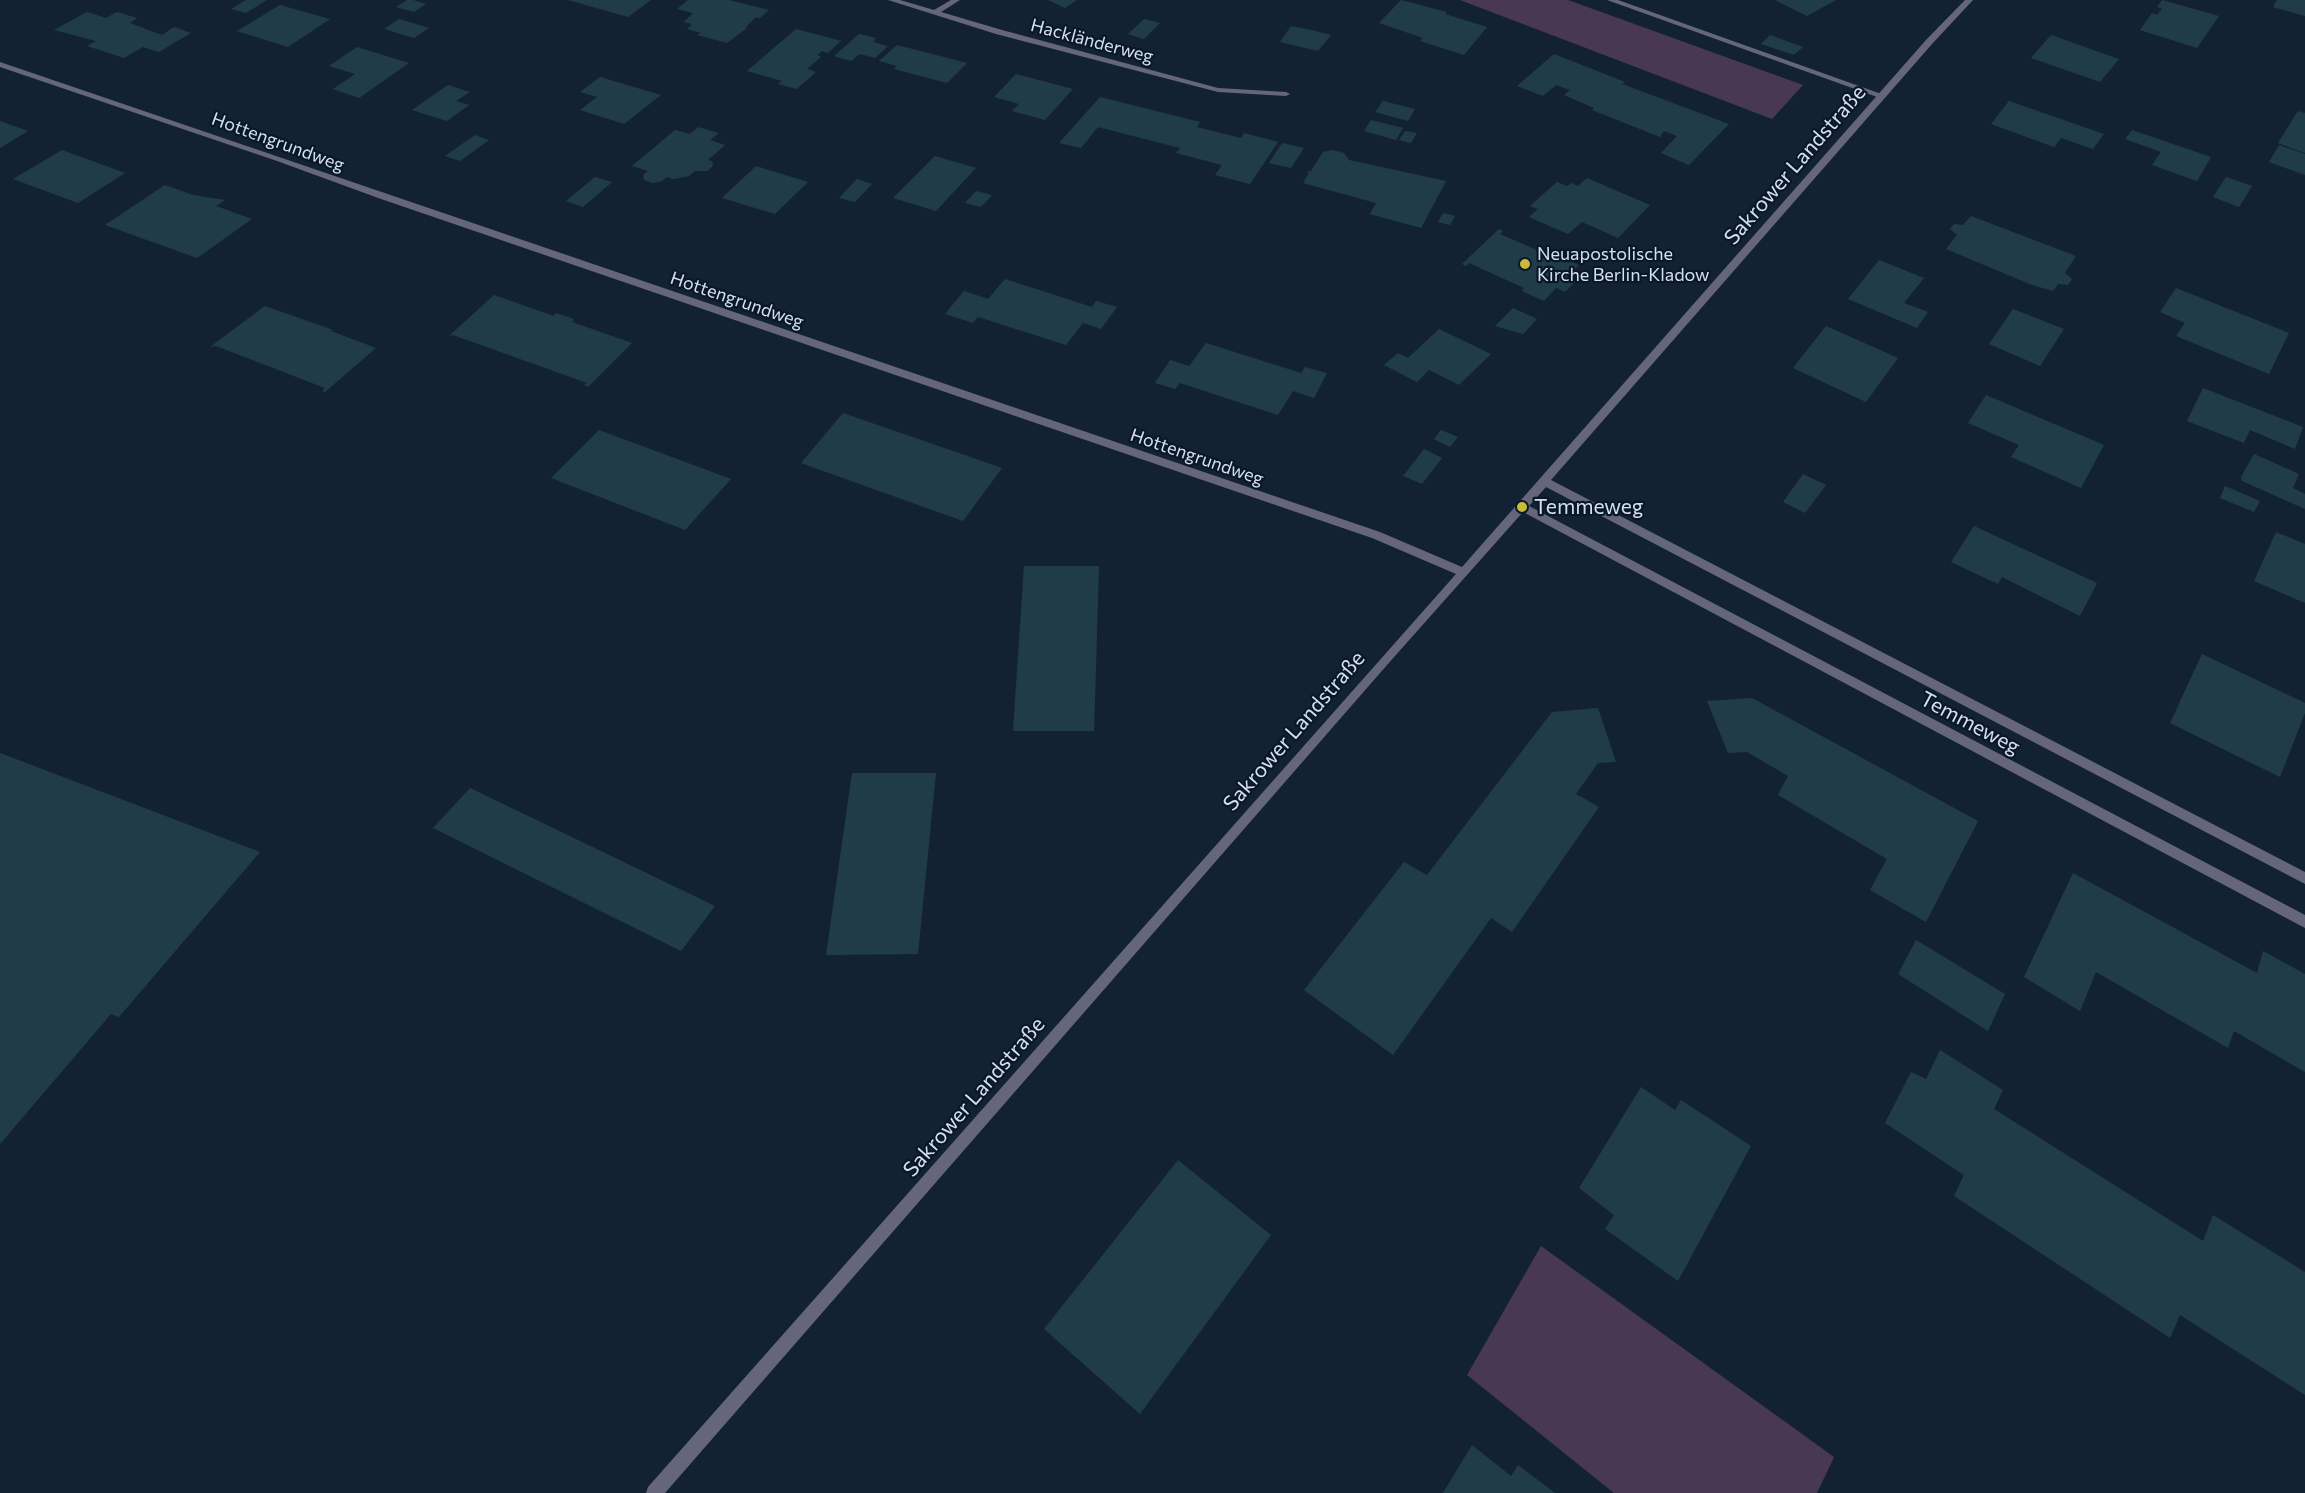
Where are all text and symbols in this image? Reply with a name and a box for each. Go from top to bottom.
street label: Hackländerweg [1028,14,1156,68]
street label: Sakrower Landstraße [1719,80,1871,250]
street label: Hottengrundweg [209,108,347,176]
place label: Neuapostolische Kirche Berlin-Kladow [1537,243,1709,286]
marker: Neuapostolische Kirche Berlin-Kladow [1518,257,1532,271]
street label: Hottengrundweg [667,267,807,333]
street label: Hottengrundweg [1127,424,1267,490]
place label: Temmeweg [1534,494,1643,520]
marker: Temmeweg [1515,500,1529,514]
street label: Sakrower Landstraße [1218,646,1370,816]
street label: Temmeweg [1916,686,2024,760]
street label: Sakrower Landstraße [898,1012,1050,1182]

